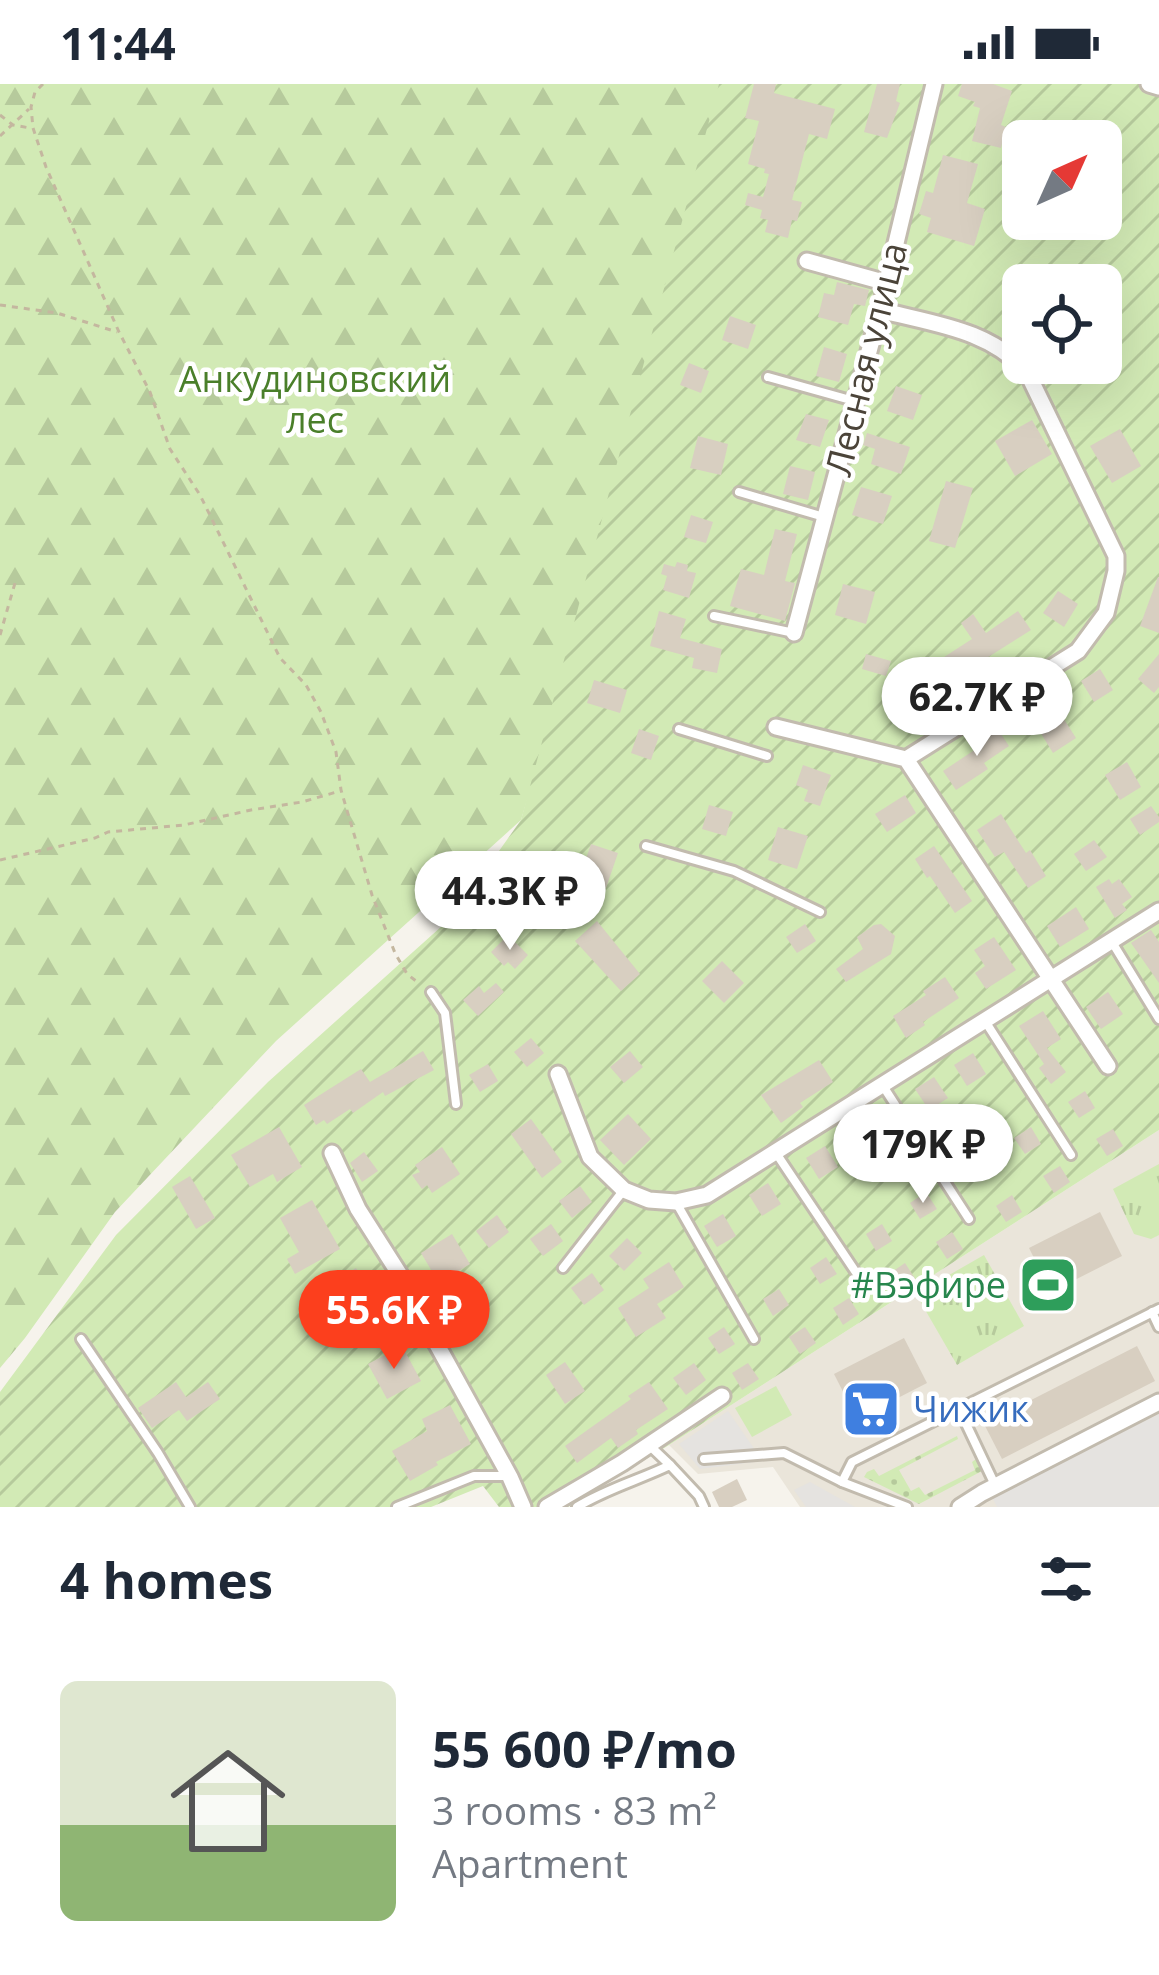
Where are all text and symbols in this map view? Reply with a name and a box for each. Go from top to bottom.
text: 11:44 [60,12,176,73]
north arrow [1002,120,1122,240]
map controls [1002,120,1122,384]
street label: Лесная улица [813,237,918,481]
button: locate [1002,264,1122,384]
park label: Анкудиновский лес [179,354,451,444]
pin: 62.7K ₽ [866,657,1088,759]
text: 62.7K ₽ [909,669,1045,722]
pin: 44.3K ₽ [399,851,621,953]
text: 44.3K ₽ [442,863,578,916]
pin: 179K ₽ [825,1104,1021,1206]
text: 179K ₽ [860,1116,986,1169]
sports icon: #Вэфире [1017,1254,1079,1316]
place label: #Вэфире [851,1260,1006,1309]
pin: 55.6K ₽ [283,1270,505,1372]
text: 55.6K ₽ [326,1282,462,1335]
supermarket icon: Чижик [840,1378,902,1440]
place label: Чижик [913,1384,1029,1433]
text: 4 homes [60,1544,273,1614]
icon: filters [1033,1546,1099,1612]
text: 55 600 ₽/mo [432,1713,737,1783]
icon: home [156,1729,300,1873]
text: 3 rooms · 83 m² [432,1783,717,1836]
text: Apartment [432,1836,628,1889]

